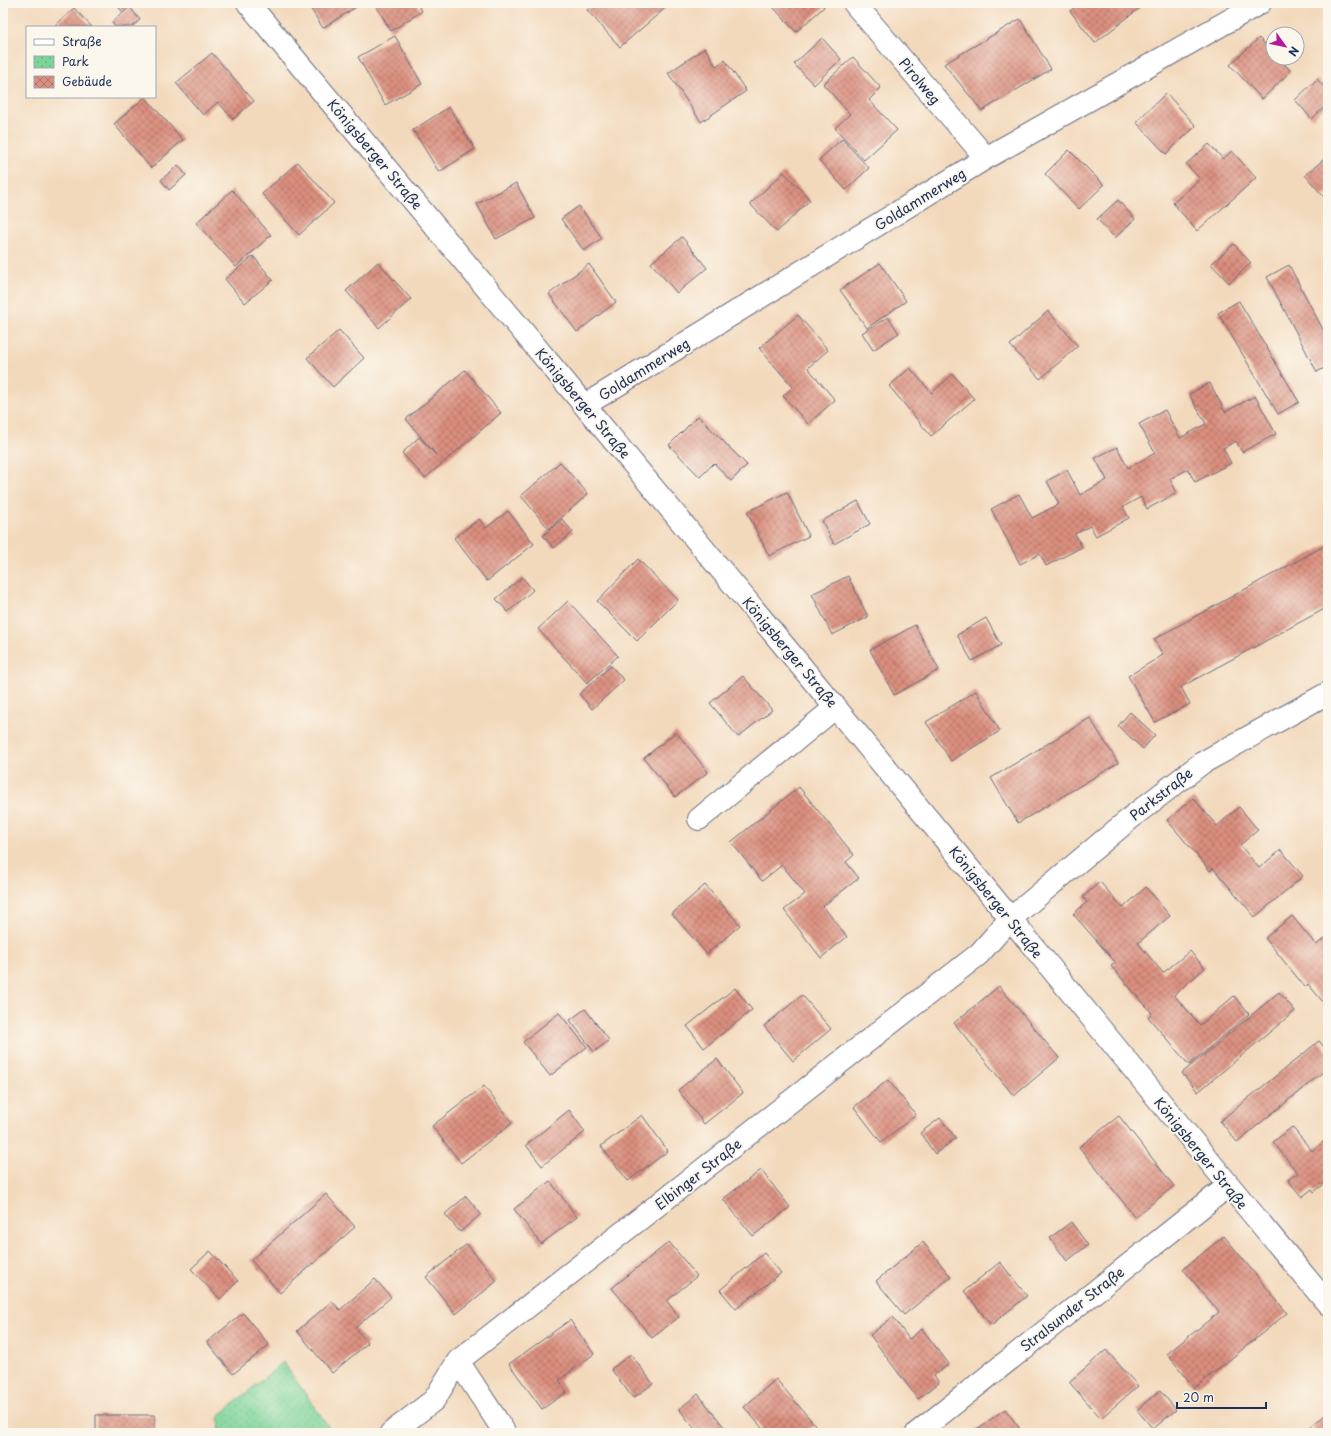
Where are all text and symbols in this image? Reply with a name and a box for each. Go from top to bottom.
legend [26,26,156,98]
north arrow [1265,26,1305,66]
text: Straße [62,32,102,50]
text: N [1284,43,1303,60]
text: Park [62,52,89,70]
street label: Pirolweg [894,53,946,109]
text: Gebäude [62,72,112,90]
street label: Königsberger Straße [322,94,428,214]
street label: Goldammerweg [870,163,970,235]
street label: Goldammerweg [594,333,694,405]
street label: Königsberger Straße [530,343,636,463]
street label: Königsberger Straße [737,592,843,712]
street label: Parkstraße [1125,763,1197,825]
street label: Königsberger Straße [944,842,1048,963]
street label: Königsberger Straße [1149,1093,1253,1214]
street label: Elbinger Straße [650,1133,746,1215]
street label: Stralsunder Straße [1015,1262,1129,1356]
scale bar [1177,1384,1266,1410]
text: 20 m [1183,1388,1214,1406]

